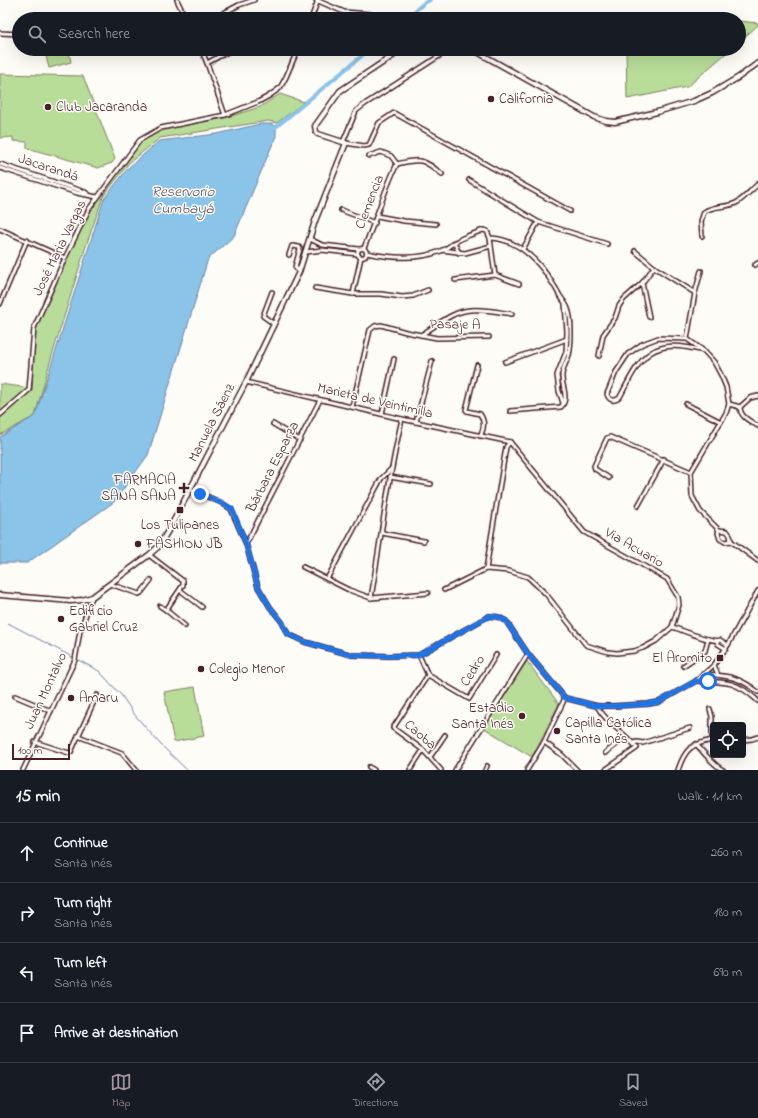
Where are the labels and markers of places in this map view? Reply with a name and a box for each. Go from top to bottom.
place label: California [499,89,553,110]
marker: California [486,94,496,104]
place label: Club Jacaranda [56,97,147,118]
marker: Club Jacaranda [43,102,53,112]
place label: FARMACIA SANA SANA [101,470,176,507]
marker: FARMACIA SANA SANA [179,483,189,493]
marker: Los Tulipanes [175,505,185,515]
place label: Los Tulipanes [141,515,219,536]
place label: FASHION JB [145,534,223,555]
marker: FASHION JB [133,539,143,549]
place label: Edificio Gabriel Cruz [69,601,138,638]
marker: Edificio Gabriel Cruz [56,614,66,624]
place label: El Aromito [652,648,712,669]
marker: El Aromito [715,653,725,663]
place label: Colegio Menor [209,659,286,681]
marker: Colegio Menor [196,664,206,674]
place label: Amaru [79,688,118,709]
marker: Amaru [66,693,76,703]
place label: Estadio Santa Inés [451,698,514,735]
marker: Estadio Santa Inés [517,711,527,721]
place label: Capilla Católica Santa Inés [565,713,652,750]
marker: Capilla Católica Santa Inés [552,726,562,736]

